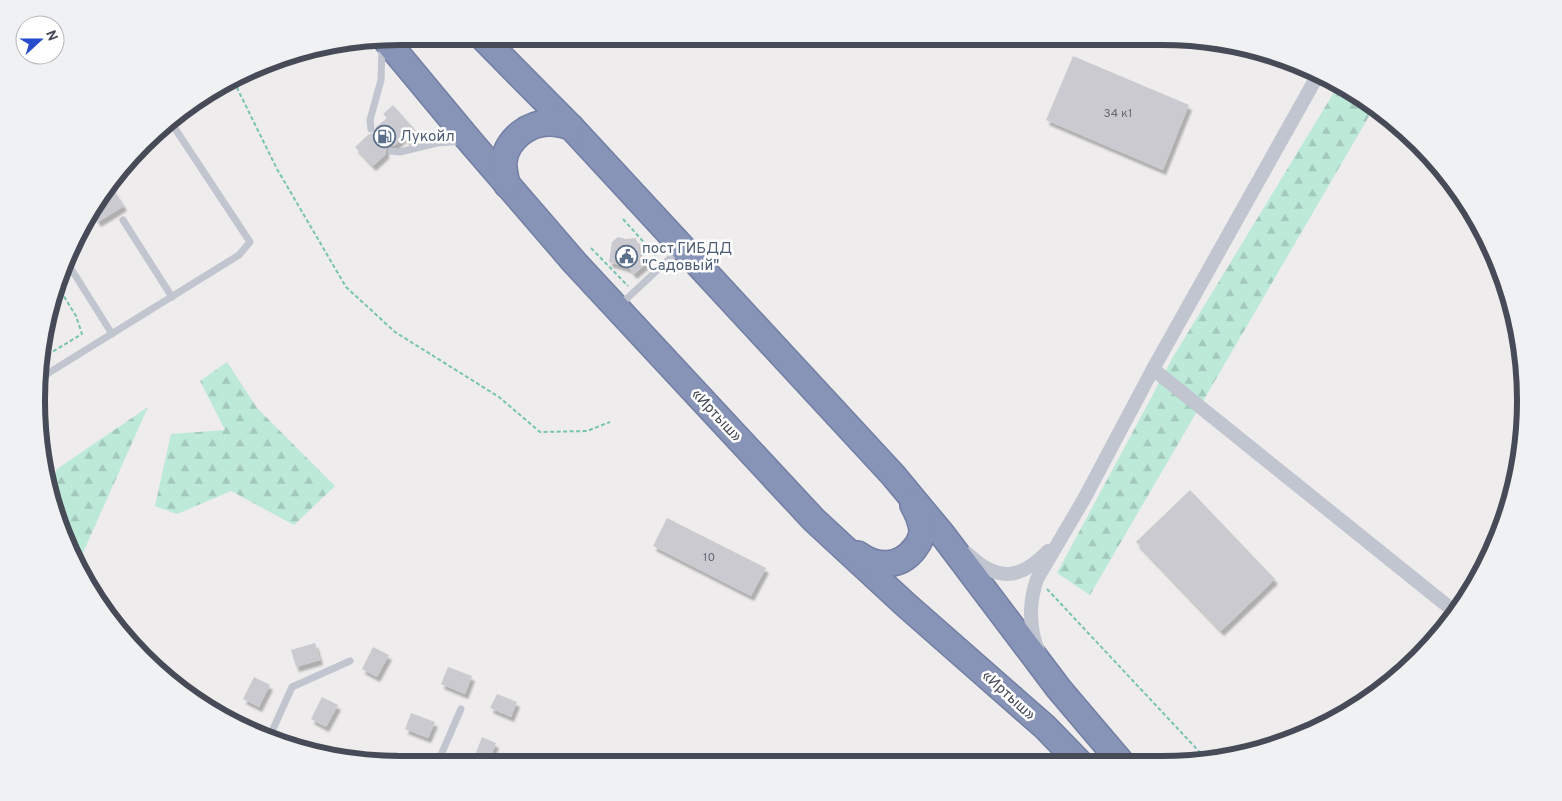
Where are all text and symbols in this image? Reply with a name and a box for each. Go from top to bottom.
north arrow [15,15,65,65]
text: N [41,28,60,44]
house number: 34 к1 [1104,106,1132,122]
fuel station icon: Лукойл [372,124,396,148]
place label: Лукойл [400,128,455,147]
place label: пост ГИБДД "Садовый" [642,240,732,276]
public building icon: пост ГИБДД "Садовый" [614,245,638,269]
street label: «Иртыш» [687,386,745,447]
house number: 10 [703,550,715,566]
street label: «Иртыш» [977,667,1039,725]

